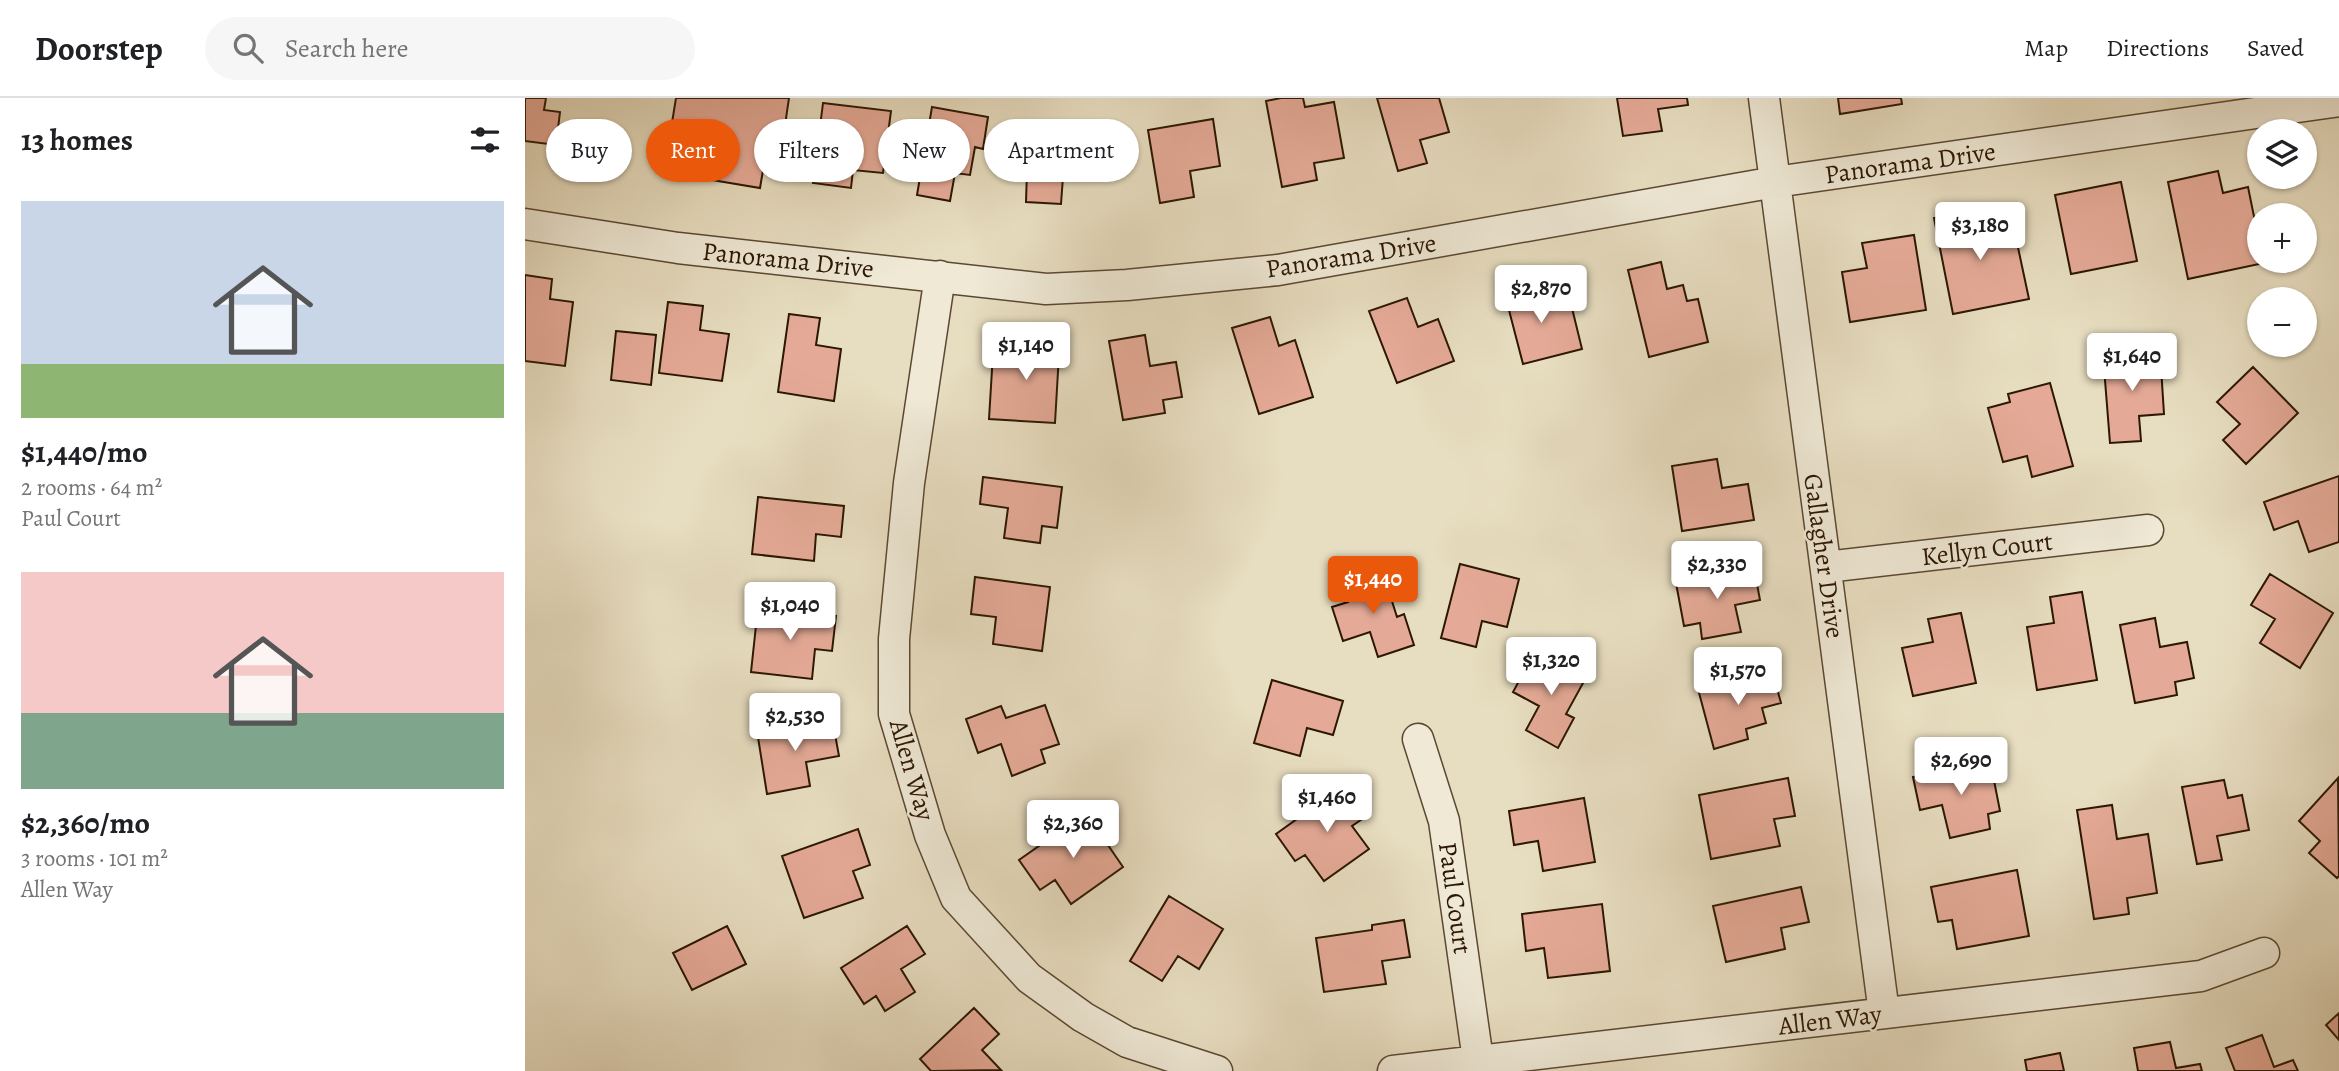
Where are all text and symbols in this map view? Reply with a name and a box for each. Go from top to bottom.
search box [205,17,695,80]
text: Doorstep [35,26,163,71]
icon: search [229,29,267,67]
text: Search here [285,31,408,66]
text: Map [2024,32,2068,64]
text: Directions [2106,32,2209,64]
text: Saved [2247,32,2304,64]
chip: Buy [546,119,632,182]
chip: Rent [646,119,740,182]
chip: Filters [754,119,864,182]
chip: New [878,119,970,182]
chip: Apartment [984,119,1139,182]
map controls [2247,119,2317,357]
button: layers [2247,119,2317,189]
text: 13 homes [21,120,133,160]
icon: filters [466,121,504,159]
street label: Panorama Drive [1822,134,1998,192]
pin: $3,180 [1923,202,2037,262]
button: + [2247,203,2317,273]
text: $3,180 [1951,209,2009,240]
street label: Panorama Drive [1263,225,1439,287]
street label: Panorama Drive [701,234,875,286]
icon: home [200,247,326,373]
pin: $2,870 [1484,266,1598,325]
text: $2,870 [1511,272,1571,303]
button: − [2247,287,2317,357]
pin: $1,140 [969,322,1083,382]
text: $1,140 [998,329,1054,360]
pin: $1,640 [2075,334,2189,393]
text: $1,640 [2103,340,2161,371]
text: $1,440/mo [21,432,148,472]
street label: Gallagher Drive [1795,471,1853,641]
text: 2 rooms · 64 m² [21,472,162,503]
text: Paul Court [21,503,121,534]
street label: Kellyn Court [1919,524,2055,574]
pin: $2,330 [1660,542,1774,601]
text: $2,330 [1687,548,1747,579]
pin: $1,440 [1316,556,1430,616]
text: $1,440 [1344,563,1402,594]
pin: $1,040 [733,582,847,642]
text: $1,040 [760,589,820,620]
icon: home [200,618,326,744]
pin: $1,320 [1494,638,1608,697]
text: $1,320 [1522,644,1580,675]
pin: $1,570 [1681,648,1795,707]
text: $1,570 [1710,654,1766,685]
pin: $2,530 [738,694,852,753]
text: $2,530 [765,700,825,731]
street label: Allen Way [881,714,943,825]
pin: $2,690 [1904,738,2018,797]
text: $2,690 [1931,744,1991,775]
pin: $1,460 [1270,774,1384,834]
text: $1,460 [1298,781,1356,812]
pin: $2,360 [1016,800,1130,860]
text: $2,360/mo [21,803,150,843]
text: $2,360 [1043,807,1103,838]
street label: Paul Court [1430,840,1480,957]
text: 3 rooms · 101 m² [21,843,168,874]
text: Allen Way [21,874,113,905]
street label: Allen Way [1775,996,1884,1044]

